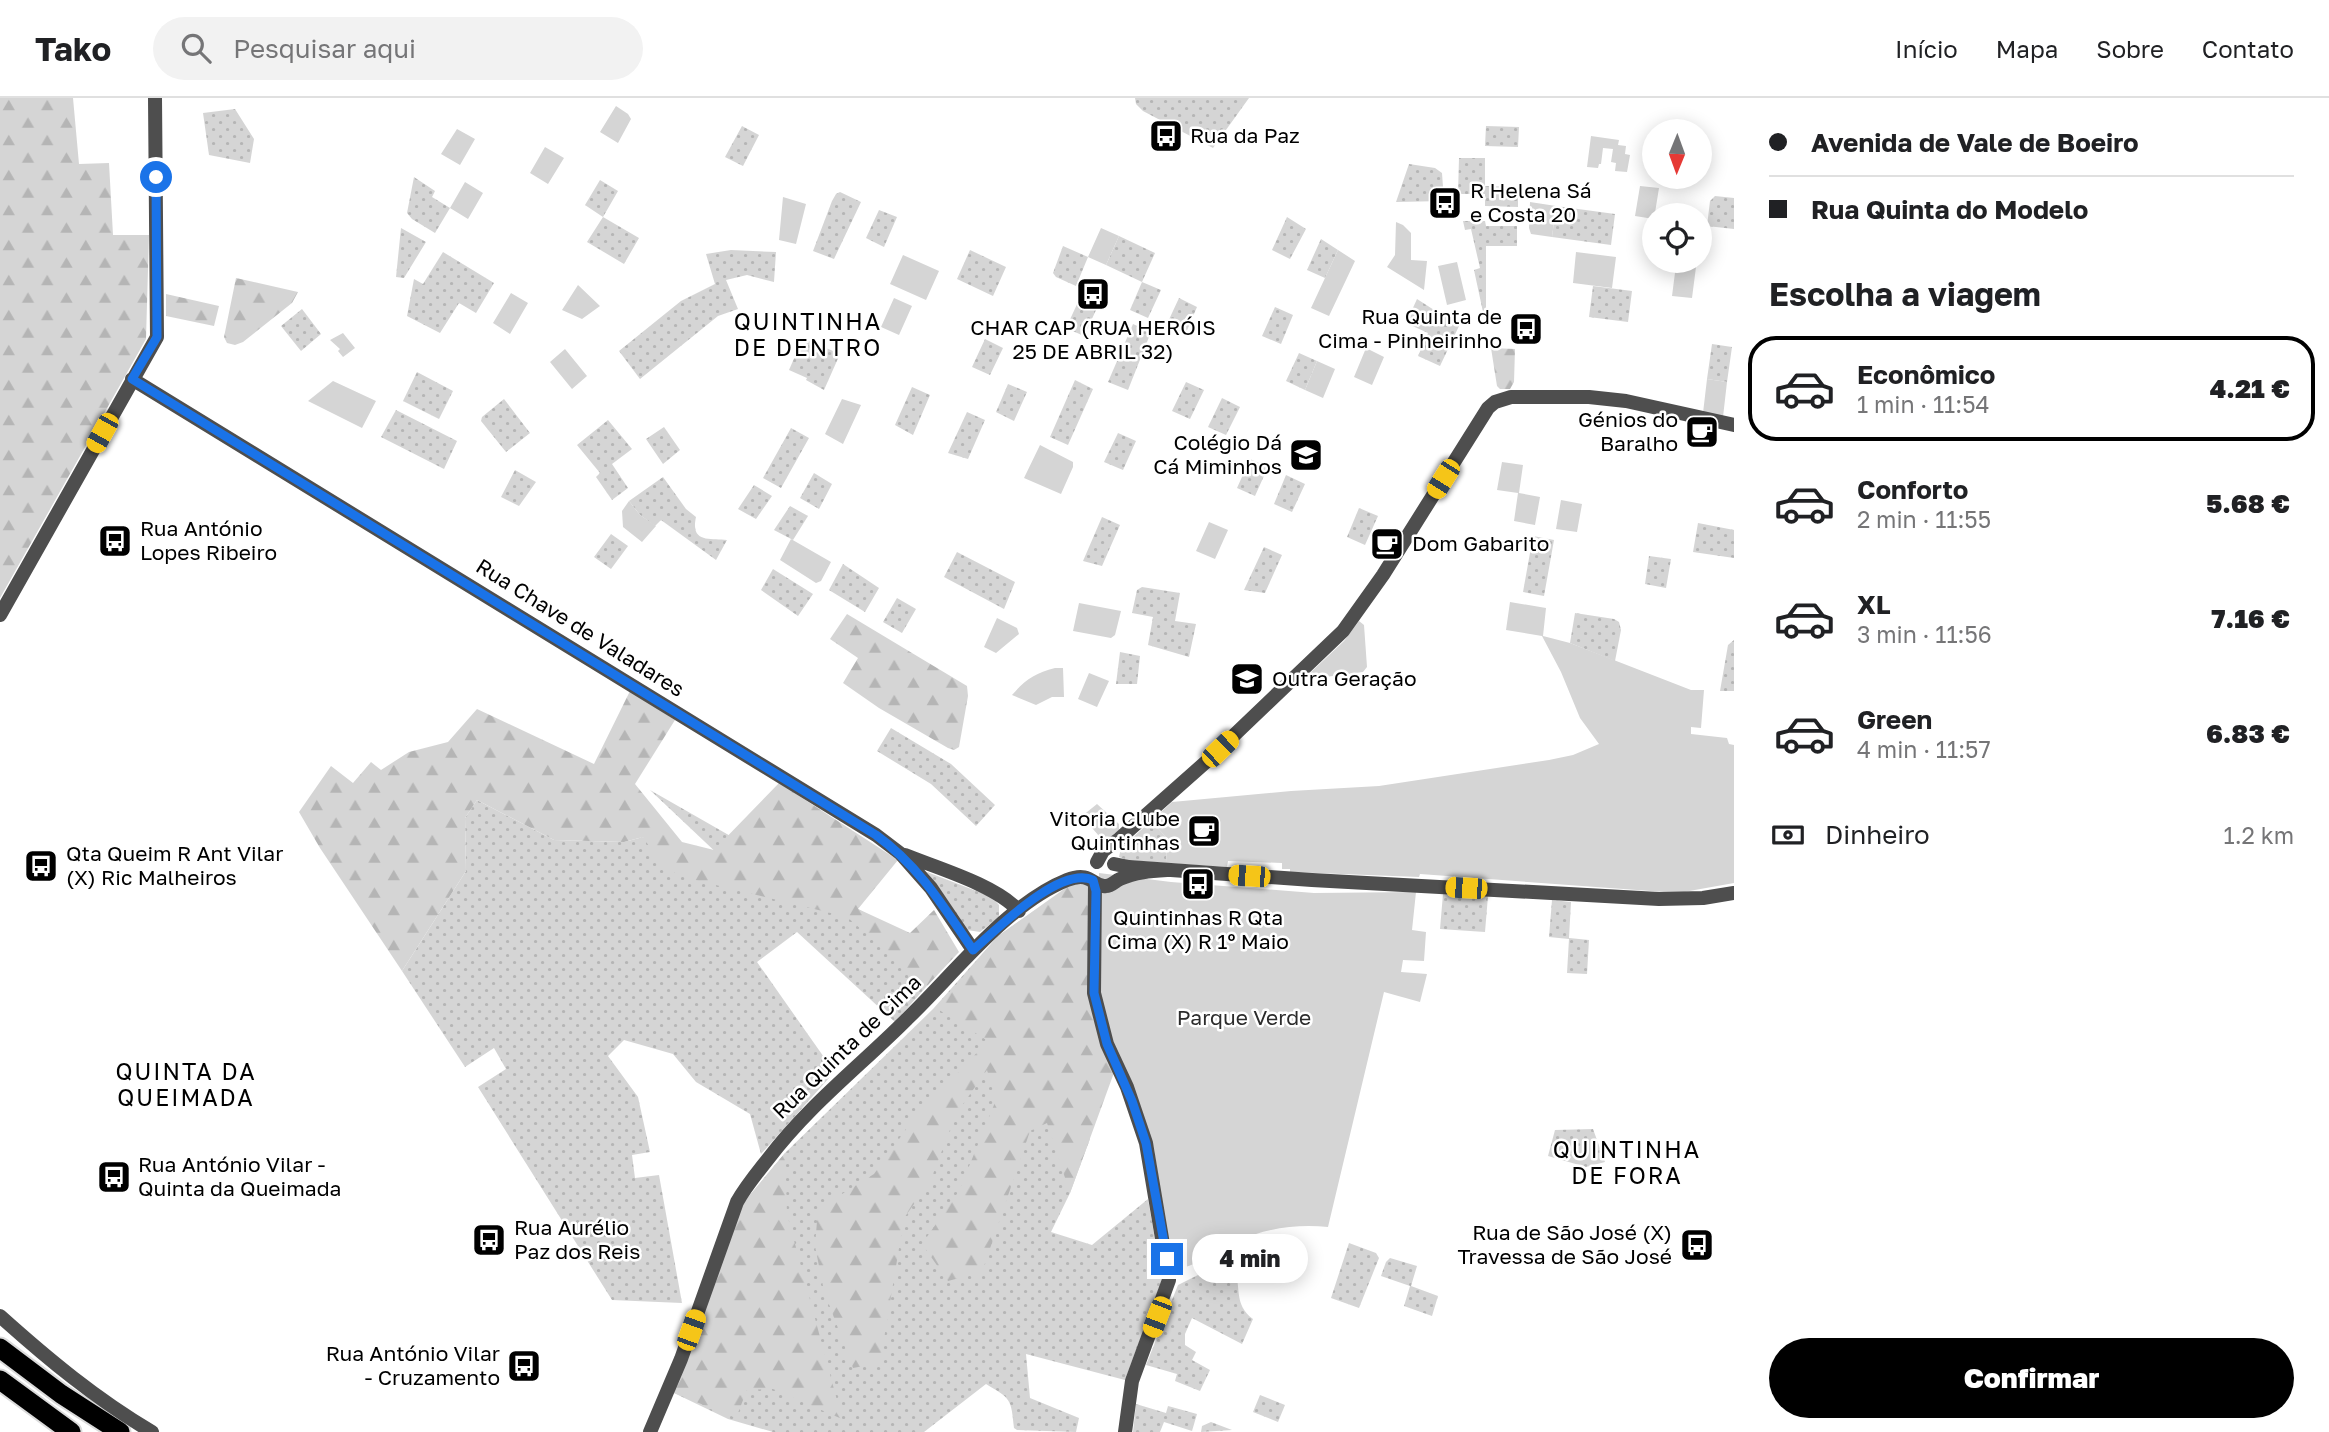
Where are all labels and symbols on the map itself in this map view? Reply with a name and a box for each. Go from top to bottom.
bus stop icon: Rua da Paz [1147,117,1185,155]
north arrow [1642,119,1712,189]
place label: Rua da Paz [1190,122,1300,148]
route start [140,161,172,193]
place label: R Helena Sá e Costa 20 [1470,177,1592,227]
bus stop icon: R Helena Sá e Costa 20 [1426,184,1464,222]
bus stop icon: CHAR CAP (RUA HERÓIS 25 DE ABRIL 32) [1074,275,1112,313]
place label: Rua Quinta de Cima - Pinheirinho [1318,303,1502,353]
district label: QUINTINHA DE DENTRO [734,307,882,361]
bus stop icon: Rua Quinta de Cima - Pinheirinho [1507,310,1545,348]
place label: CHAR CAP (RUA HERÓIS 25 DE ABRIL 32) [970,314,1216,364]
place label: Génios do Baralho [1578,406,1678,456]
car [83,410,122,456]
cafe icon: Génios do Baralho [1683,413,1721,451]
place label: Colégio Dá Cá Miminhos [1153,429,1282,479]
school or university icon: Colégio Dá Cá Miminhos [1287,436,1325,474]
car [1423,456,1464,502]
place label: Rua António Lopes Ribeiro [140,515,277,565]
bus stop icon: Rua António Lopes Ribeiro [96,522,134,560]
cafe icon: Dom Gabarito [1368,525,1406,563]
place label: Dom Gabarito [1412,530,1549,556]
street label: Rua Chave de Valadares [472,552,690,702]
school or university icon: Outra Geração [1228,660,1266,698]
place label: Outra Geração [1272,665,1416,691]
car [1198,727,1243,771]
place label: Vitoria Clube Quintinhas [1050,805,1180,855]
cafe icon: Vitoria Clube Quintinhas [1185,812,1223,850]
place label: Qta Queim R Ant Vilar (X) Ric Malheiros [66,840,283,890]
bus stop icon: Qta Queim R Ant Vilar (X) Ric Malheiros [22,847,60,885]
car [1228,864,1271,888]
bus stop icon: Quintinhas R Qta Cima (X) R 1º Maio [1179,865,1217,903]
car [1445,876,1488,900]
place label: Quintinhas R Qta Cima (X) R 1º Maio [1107,904,1289,954]
street label: Rua Quinta de Cima [767,969,926,1124]
park label: Parque Verde [1177,1004,1311,1030]
district label: QUINTA DA QUEIMADA [115,1057,257,1111]
district label: QUINTINHA DE FORA [1553,1135,1701,1189]
place label: Rua António Vilar - Quinta da Queimada [138,1151,341,1201]
bus stop icon: Rua António Vilar - Quinta da Queimada [95,1158,133,1196]
place label: Rua Aurélio Paz dos Reis [514,1214,640,1264]
place label: Rua de São José (X) Travessa de São José [1457,1219,1672,1269]
bus stop icon: Rua Aurélio Paz dos Reis [470,1221,508,1259]
bus stop icon: Rua de São José (X) Travessa de São José [1678,1226,1716,1264]
callout: 4 min [1192,1234,1307,1284]
route end [1151,1243,1183,1275]
car [1140,1294,1175,1340]
car [674,1307,709,1353]
place label: Rua António Vilar - Cruzamento [326,1340,500,1390]
bus stop icon: Rua António Vilar - Cruzamento [505,1347,543,1385]

